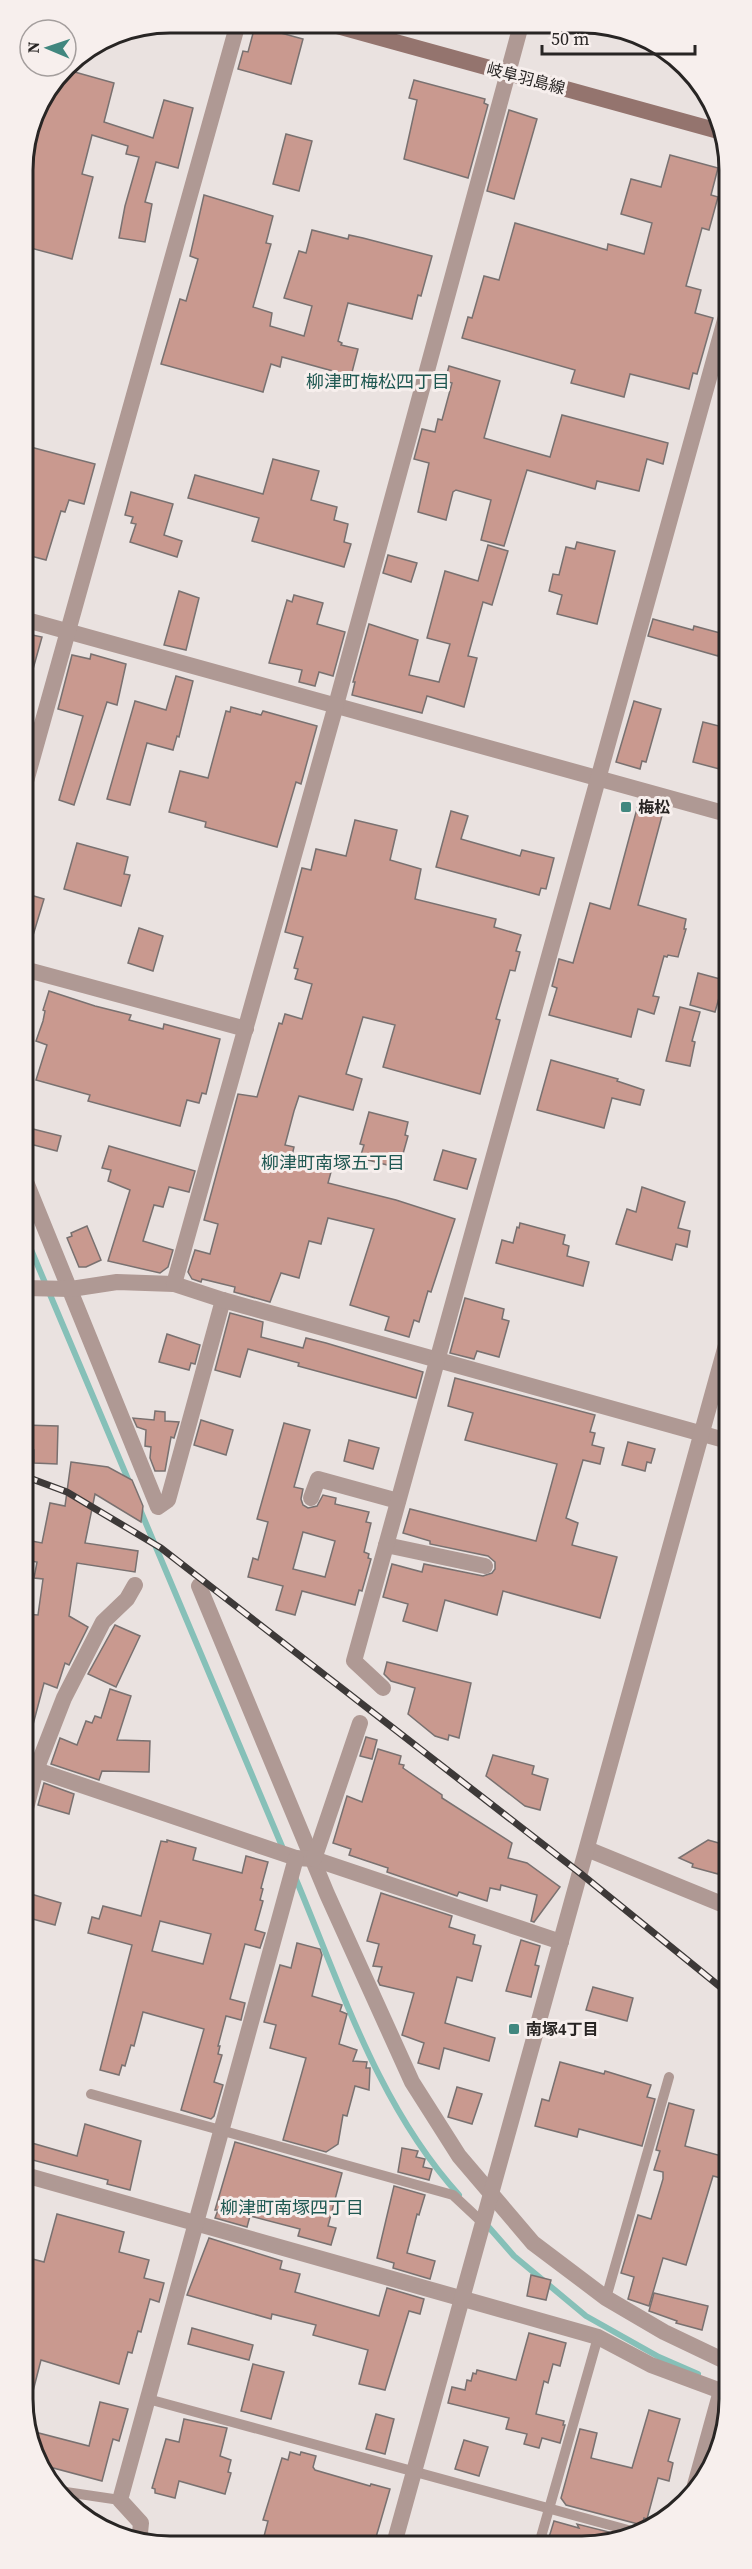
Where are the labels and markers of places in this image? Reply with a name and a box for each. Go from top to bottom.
place label: 梅松 [638,796,670,818]
marker: 梅松 [619,800,633,814]
place label: 南塚4丁目 [526,2018,599,2040]
marker: 南塚4丁目 [507,2022,521,2036]

